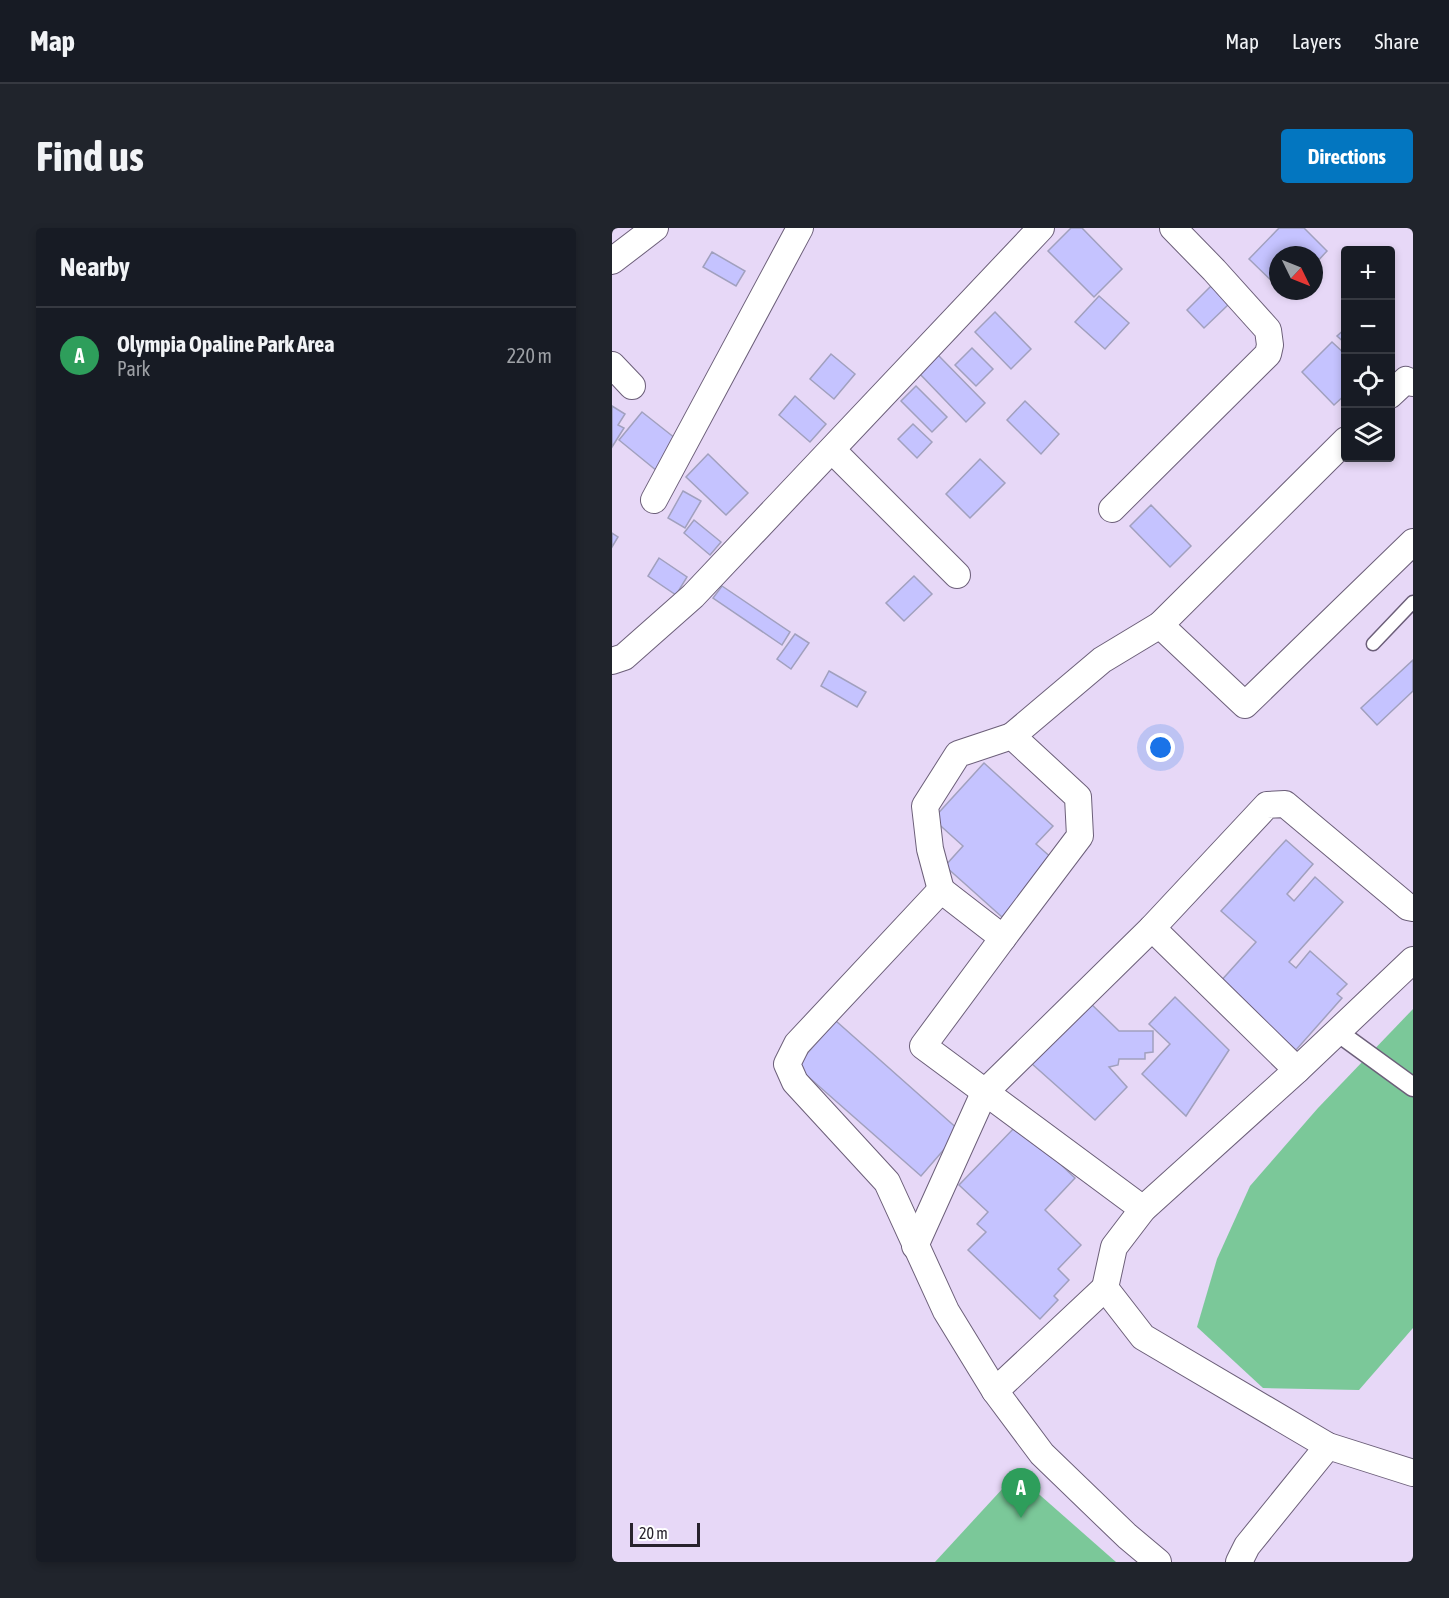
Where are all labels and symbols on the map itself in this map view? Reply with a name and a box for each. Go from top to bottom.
north arrow [1269,246,1323,300]
your location [1146,733,1175,762]
pin: A [1002,1468,1040,1518]
scale bar [630,1520,700,1548]

